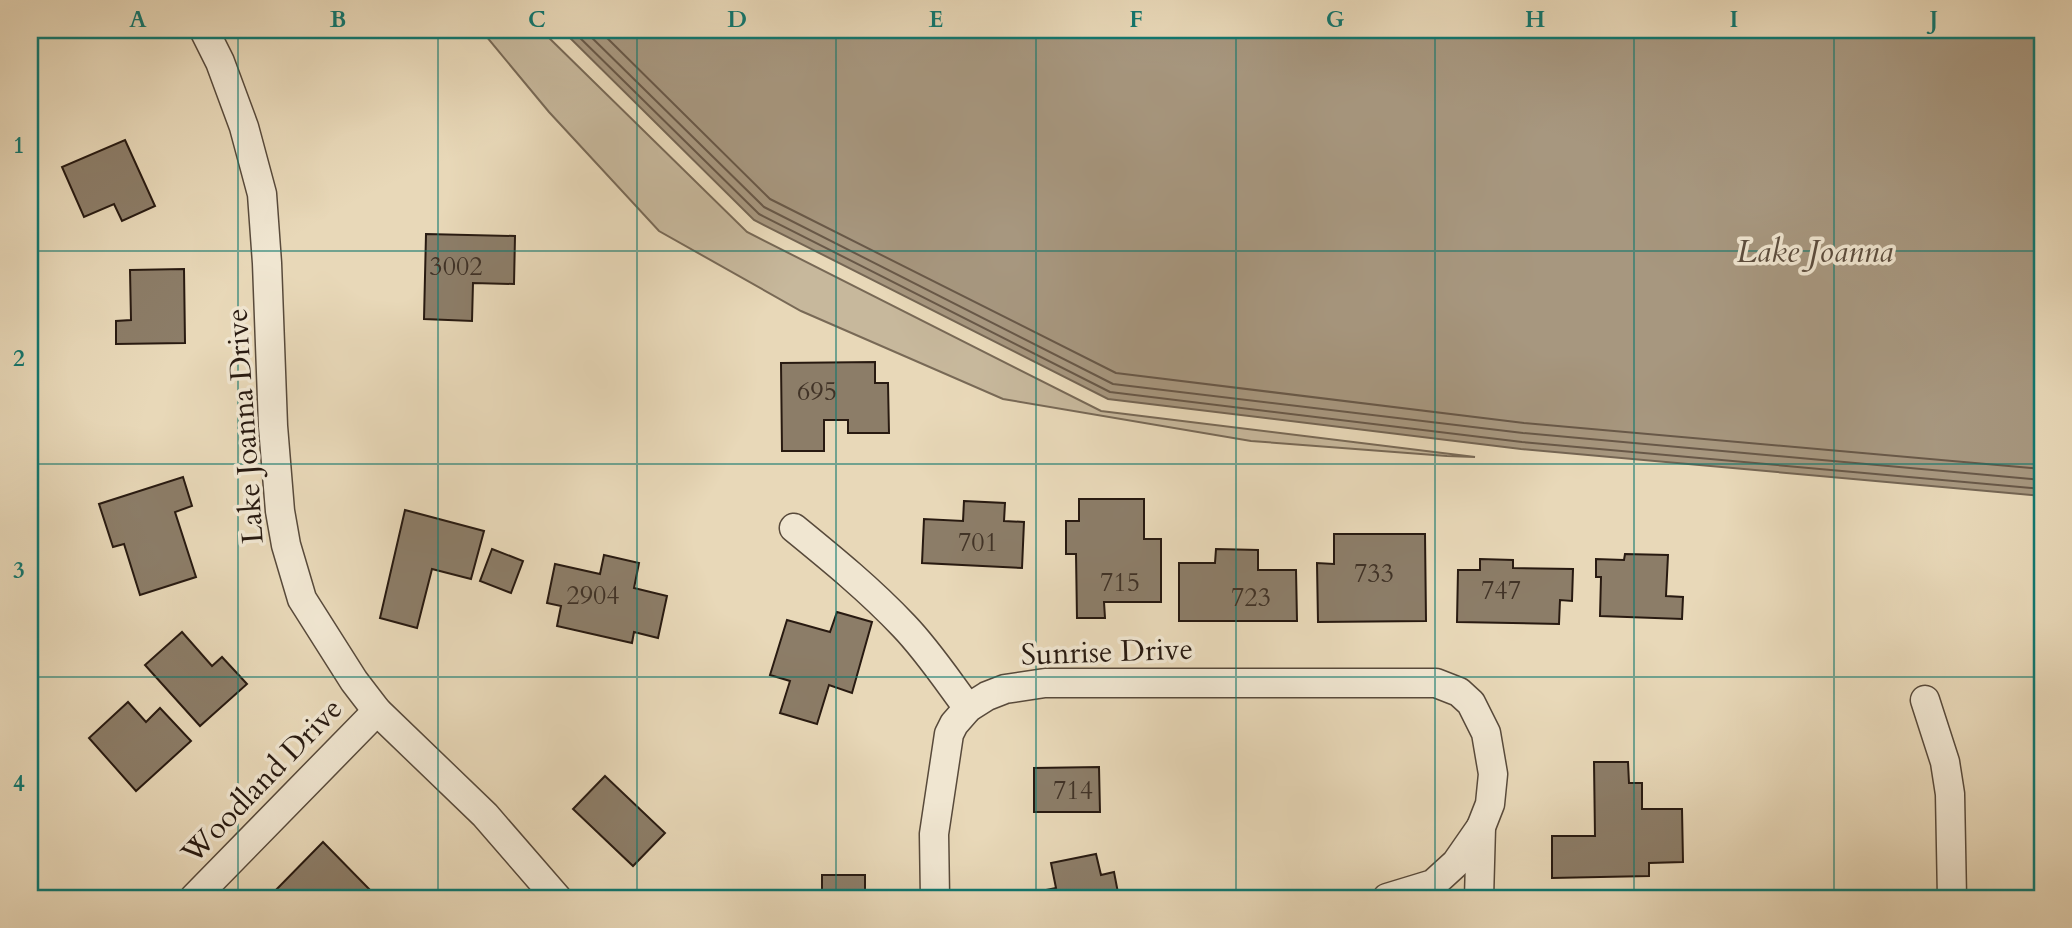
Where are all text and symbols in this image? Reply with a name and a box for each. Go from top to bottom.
text: A [129,4,147,35]
text: B [330,4,346,35]
text: C [528,4,546,35]
text: D [727,4,747,35]
text: E [929,4,943,35]
text: F [1129,4,1143,35]
text: G [1326,4,1345,35]
text: H [1525,4,1545,35]
text: I [1730,4,1738,35]
text: J [1927,4,1938,35]
text: 1 [13,130,25,161]
water label: Lake Joanna [1737,230,1893,274]
house number: 3002 [429,249,483,284]
street label: Lake Joanna Drive [216,307,274,545]
text: 2 [13,343,25,374]
house number: 695 [797,374,837,409]
house number: 701 [958,525,998,560]
text: 3 [13,555,25,586]
house number: 733 [1354,556,1394,591]
house number: 715 [1100,565,1140,600]
house number: 747 [1481,573,1521,608]
house number: 2904 [566,578,620,613]
house number: 723 [1231,580,1271,615]
street label: Sunrise Drive [1020,629,1194,675]
street label: Woodland Drive [172,689,352,874]
text: 4 [13,768,25,799]
house number: 714 [1053,773,1093,808]

